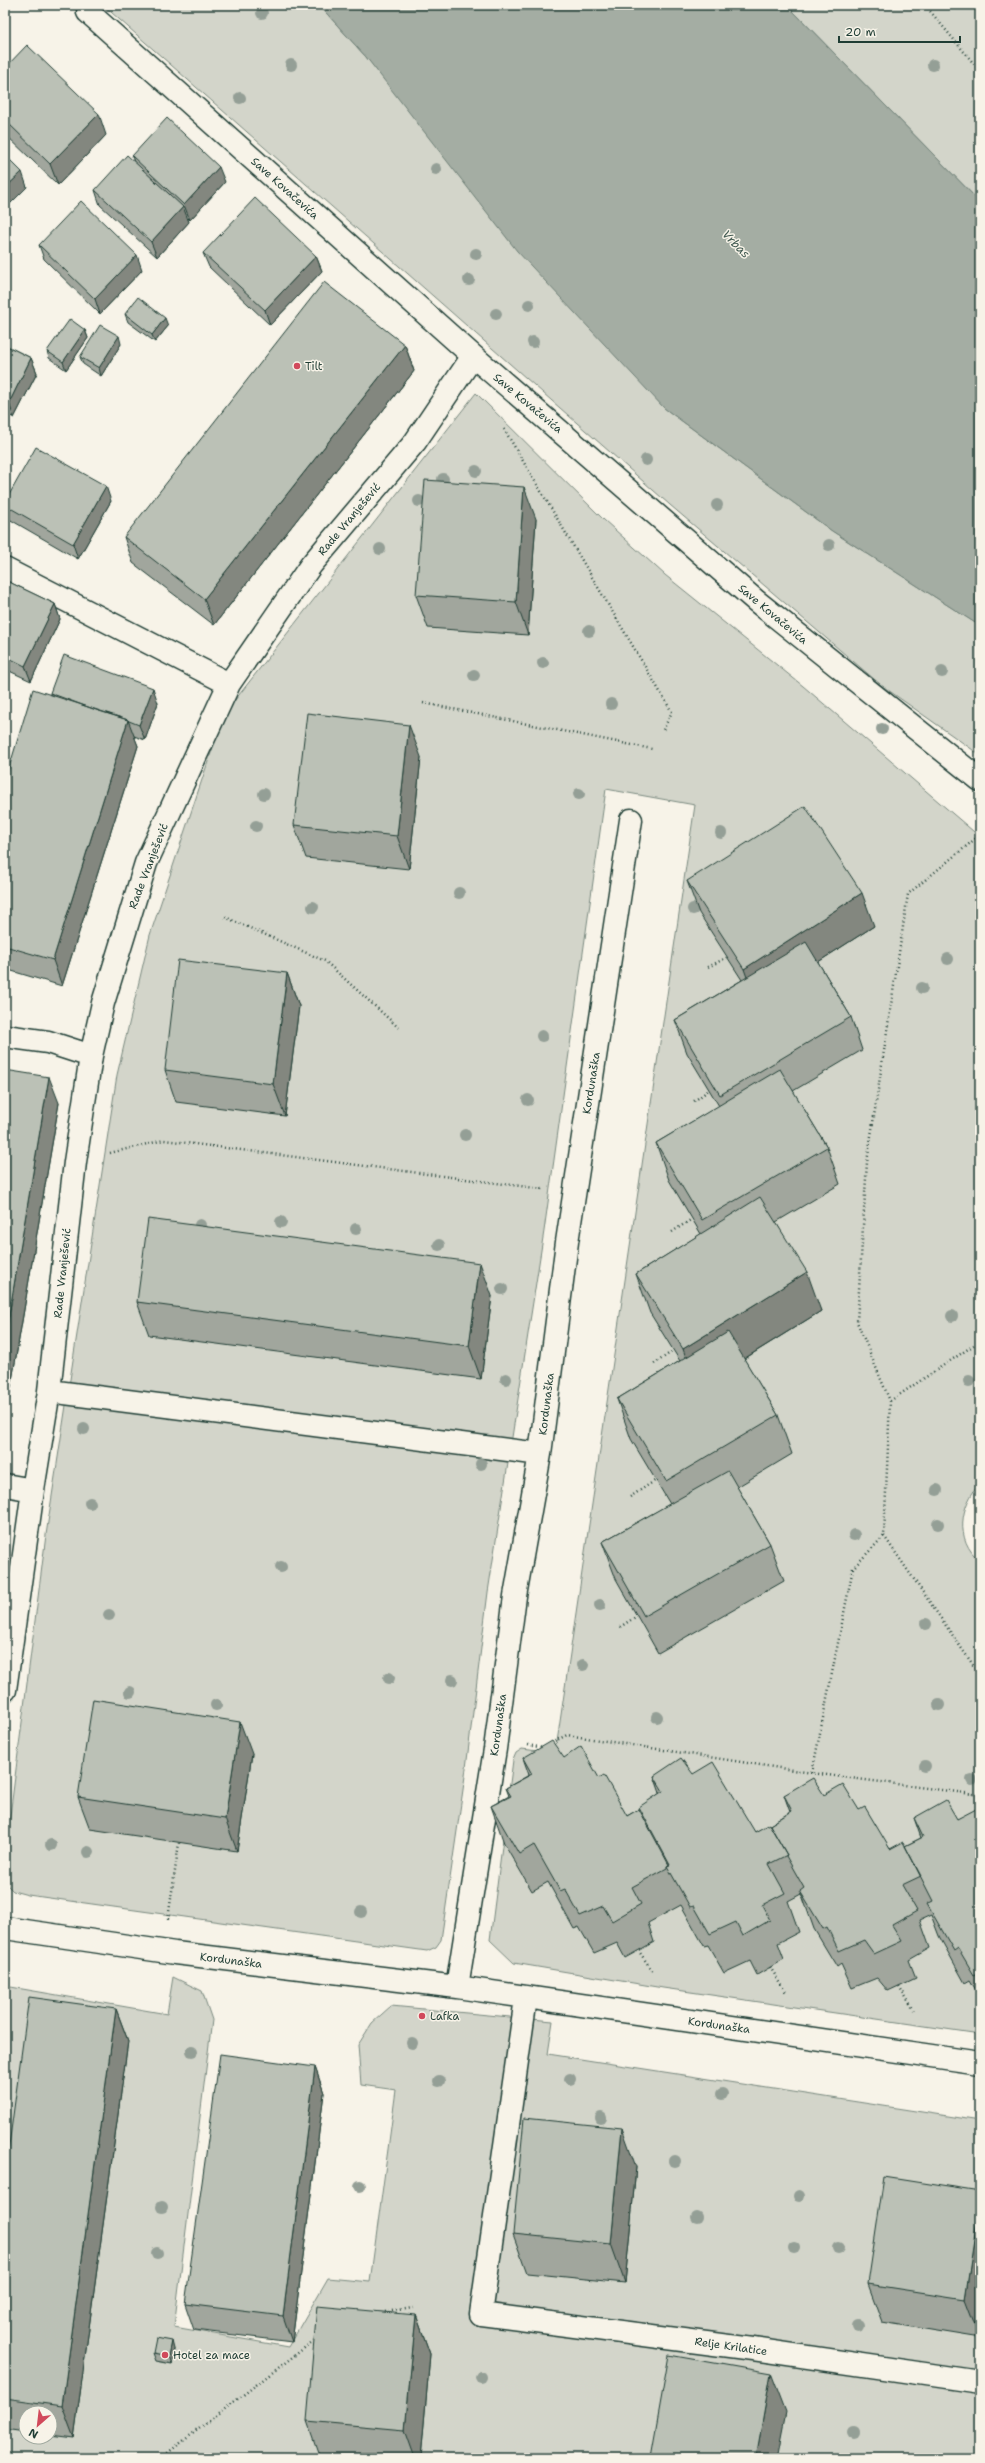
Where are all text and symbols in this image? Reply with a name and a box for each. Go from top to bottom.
scale bar [839,18,960,44]
text: 20 m [845,24,876,40]
street label: Save Kovačevića [248,154,322,223]
water label: Vrbas [719,226,753,262]
place label: Tilt [305,359,323,374]
marker: Tilt [292,361,302,371]
street label: Save Kovačevića [490,370,566,437]
street label: Rade Vranješević [315,480,384,559]
street label: Save Kovačevića [735,581,811,648]
street label: Rade Vranješević [125,821,172,911]
street label: Kordunaška [579,1051,604,1115]
street label: Rade Vranješević [50,1227,75,1319]
street label: Kordunaška [535,1372,558,1436]
street label: Kordunaška [487,1693,510,1757]
street label: Kordunaška [199,1949,263,1972]
place label: Lafka [430,2009,459,2024]
marker: Lafka [417,2011,427,2021]
street label: Kordunaška [687,2014,751,2037]
street label: Relje Krilatice [694,2334,768,2359]
place label: Hotel za mace [173,2348,250,2363]
marker: Hotel za mace [160,2350,170,2360]
north arrow [18,2405,58,2445]
text: N [26,2425,41,2442]

